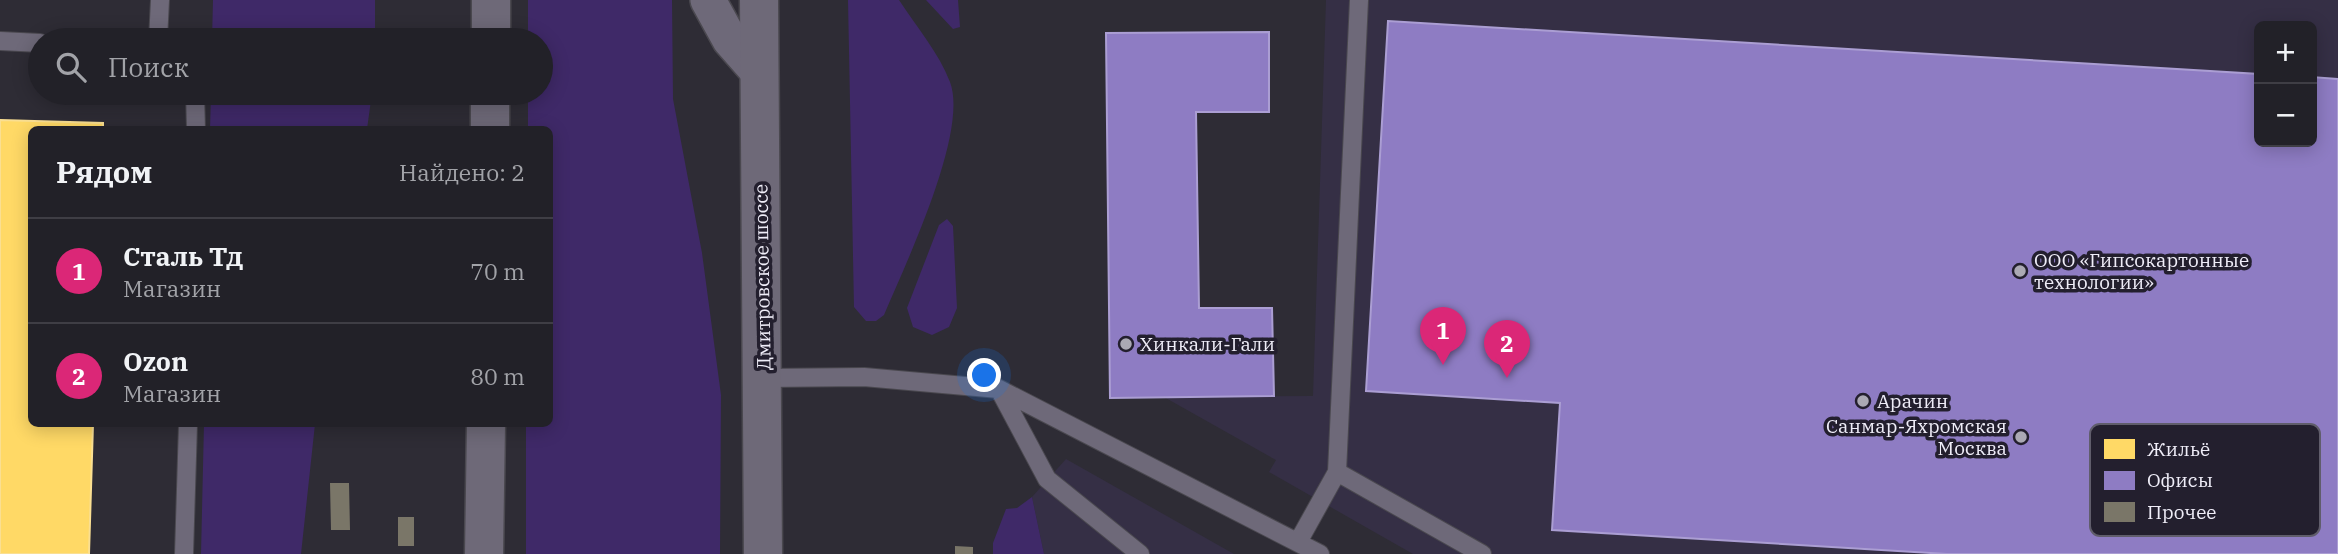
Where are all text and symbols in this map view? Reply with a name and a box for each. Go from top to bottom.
map controls [2254,21,2317,147]
button: + [2254,21,2317,84]
search box [28,28,553,105]
icon: search [52,48,90,86]
text: Поиск [108,50,189,84]
button: − [2254,84,2317,147]
text: Рядом [56,152,152,191]
text: Найдено: 2 [399,157,525,187]
street label: Дмитровское шоссе [748,184,776,370]
text: Сталь Тд [123,239,243,273]
place label: ООО «Гипсокартонные технологии» [2034,248,2249,294]
text: 1 [72,256,86,286]
text: 70 m [470,256,525,286]
marker: ООО «Гипсокартонные технологии» [2012,263,2028,279]
text: Магазин [123,273,221,303]
pin: 1 [1420,307,1466,365]
pin: 2 [1484,320,1530,378]
place label: Хинкали-Гали [1140,332,1275,356]
marker: Хинкали-Гали [1118,336,1134,352]
text: Ozon [123,344,188,378]
your location [967,358,1001,392]
text: 2 [72,361,86,391]
text: 80 m [470,361,525,391]
text: Магазин [123,378,221,408]
place label: Арачин [1877,389,1948,413]
marker: Арачин [1855,393,1871,409]
place label: Санмар-Яхромская Москва [1826,414,2007,460]
legend [2090,424,2320,536]
marker: Санмар-Яхромская Москва [2013,429,2029,445]
text: Жильё [2147,437,2210,461]
text: Офисы [2147,468,2213,492]
text: Прочее [2147,500,2217,524]

